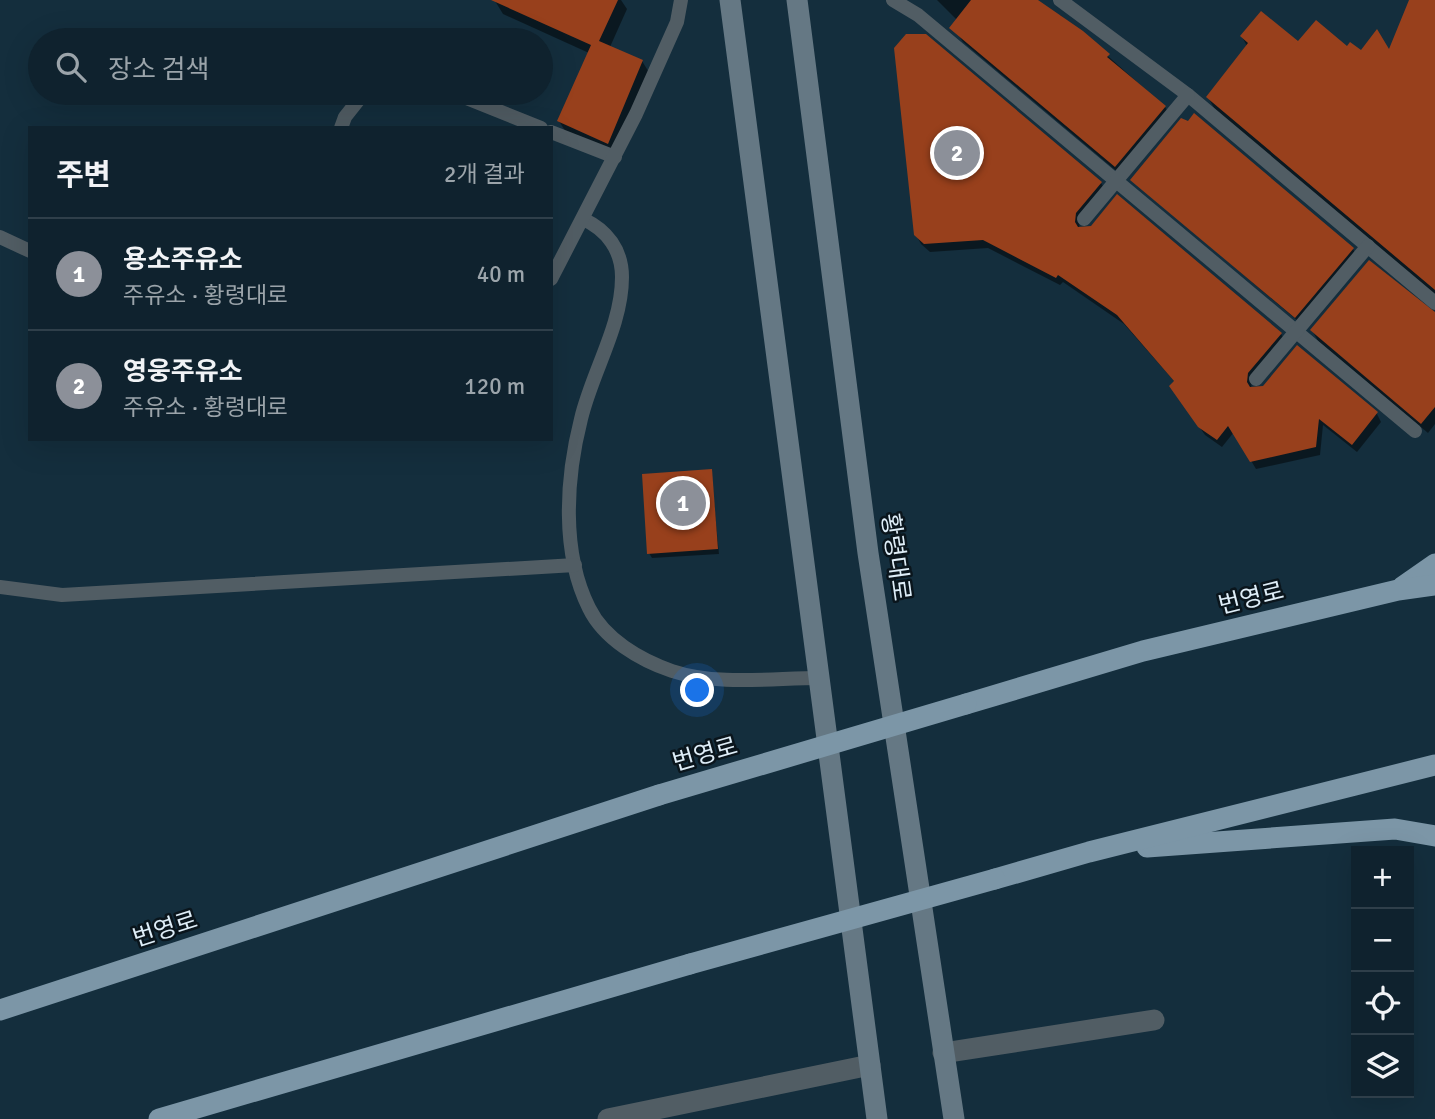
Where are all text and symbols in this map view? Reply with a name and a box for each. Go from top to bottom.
search box [28,28,553,105]
icon: search [52,48,90,86]
text: 장소 검색 [108,54,209,86]
pin: 2 [934,127,980,179]
text: 주변 [56,157,111,194]
text: 2개 결과 [444,160,525,189]
text: 용소주유소 [123,244,243,276]
text: 1 [73,260,85,289]
text: 40 m [477,260,525,289]
text: 주유소 · 황령대로 [123,281,288,310]
text: 영웅주유소 [123,356,243,388]
text: 2 [73,372,85,401]
text: 120 m [464,372,525,401]
text: 주유소 · 황령대로 [123,393,288,422]
pin: 1 [660,477,706,529]
street label: 황령대로 [875,511,917,603]
street label: 번영로 [1215,575,1287,621]
your location [680,673,714,707]
street label: 번영로 [669,730,741,778]
map controls [1351,846,1414,1098]
button: + [1351,846,1414,909]
street label: 번영로 [129,904,201,954]
button: − [1351,909,1414,972]
button: locate [1351,972,1414,1035]
button: layers [1351,1035,1414,1098]

